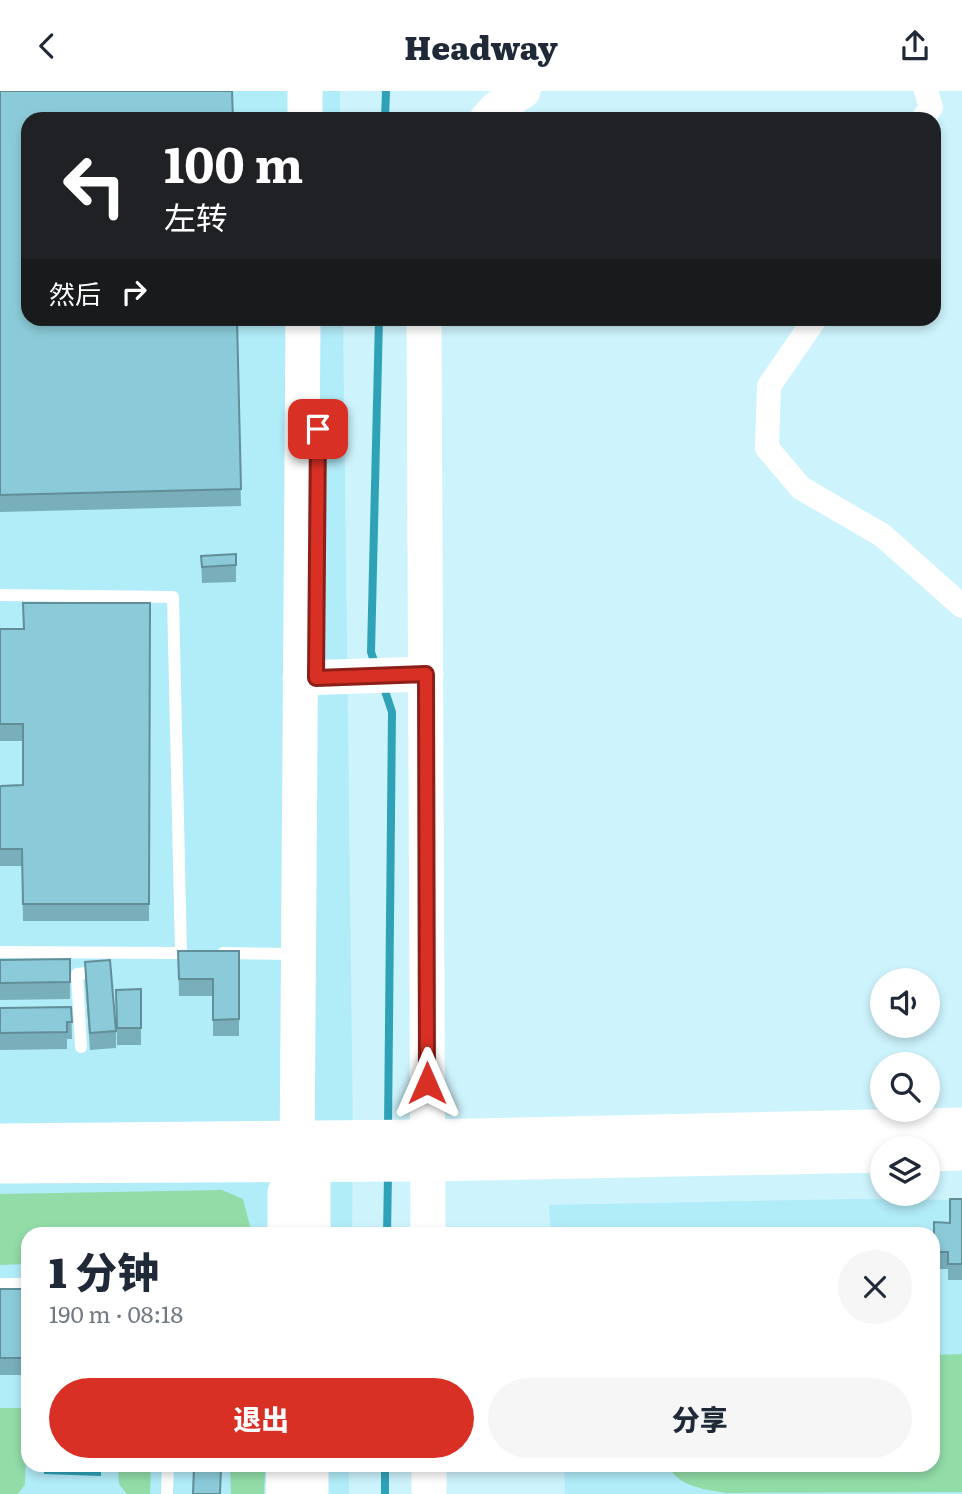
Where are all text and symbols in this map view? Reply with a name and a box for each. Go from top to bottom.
text: Headway [404,22,558,70]
icon: back [28,27,66,65]
icon: share [896,27,934,65]
text: 100 m [164,125,303,198]
icon: left [49,140,140,231]
text: 左转 [164,192,228,240]
text: 然后 [49,273,101,312]
icon: right [115,273,153,311]
pin [288,399,348,459]
icon: arrive [299,410,337,448]
map controls [870,968,940,1206]
button: sound [870,968,940,1038]
position arrow [390,1046,464,1120]
button: search [870,1052,940,1122]
button: layers [870,1136,940,1206]
text: 1 分钟 [49,1239,159,1301]
button: close [838,1250,912,1324]
text: 190 m · 08:18 [49,1296,183,1330]
button: 退出 [49,1378,474,1458]
button: 分享 [488,1378,912,1458]

